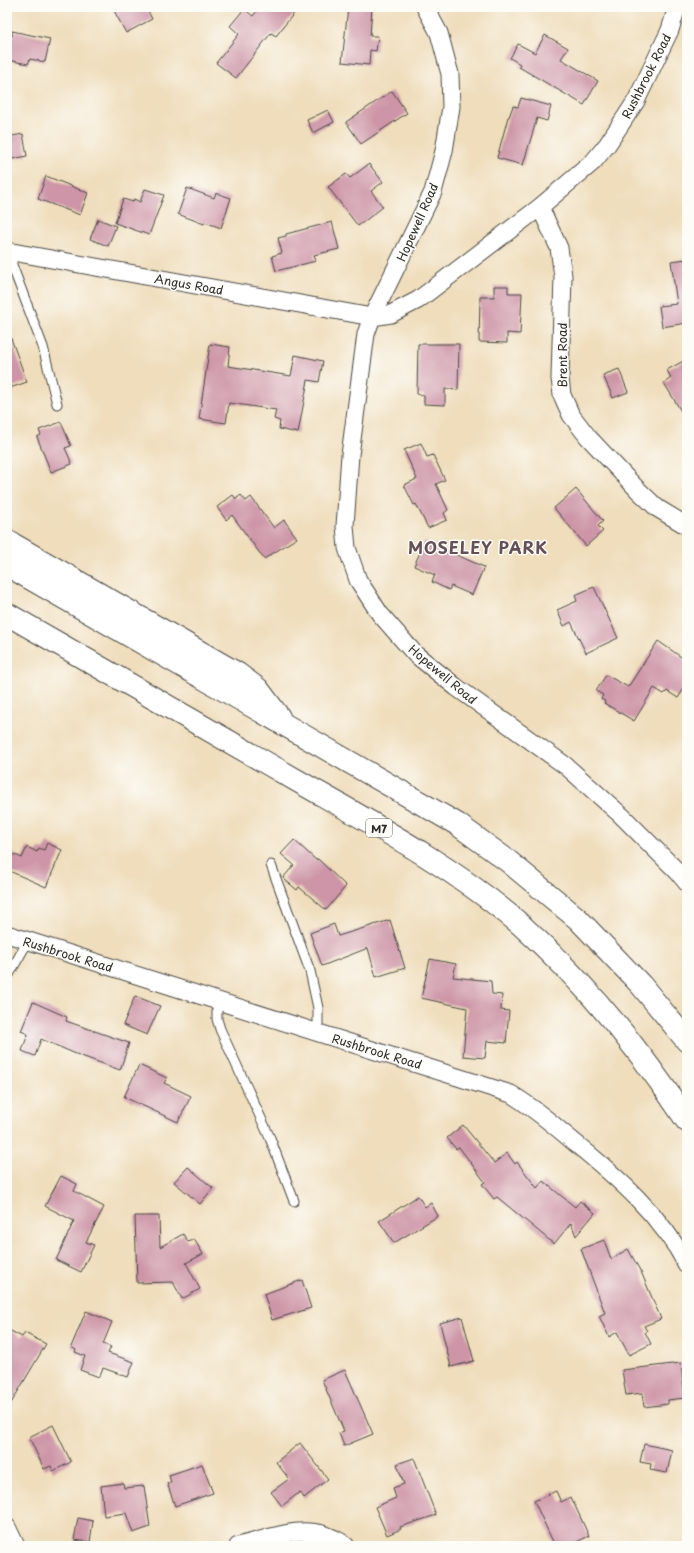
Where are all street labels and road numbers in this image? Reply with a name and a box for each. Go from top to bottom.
street label: Rushbrook Road [617,30,675,122]
street label: Hopewell Road [392,180,442,264]
street label: Angus Road [153,269,225,299]
street label: Brent Road [553,322,571,388]
street label: Hopewell Road [405,640,481,708]
road number: M7 [366,819,392,837]
street label: Rushbrook Road [21,932,115,976]
street label: Rushbrook Road [330,1029,424,1073]

